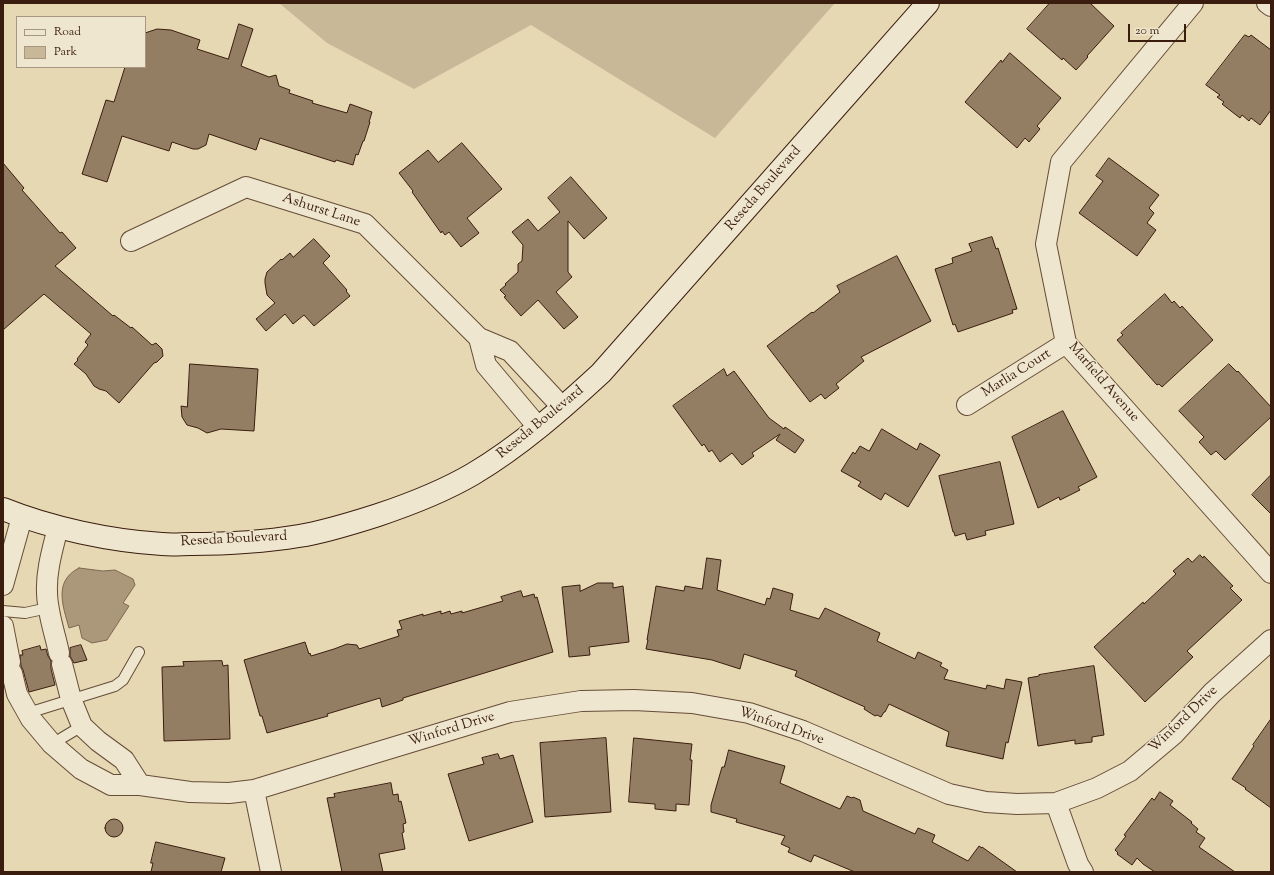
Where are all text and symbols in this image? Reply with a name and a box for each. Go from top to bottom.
legend [16,16,146,68]
scale bar [1130,16,1188,42]
text: 20 m [1135,22,1159,40]
text: Road [54,23,81,41]
text: Park [54,43,77,61]
street label: Reseda Boulevard [723,143,805,235]
street label: Ashurst Lane [280,190,362,232]
street label: Marfield Avenue [1064,340,1142,426]
street label: Marlia Court [979,346,1055,402]
street label: Reseda Boulevard [494,383,588,463]
street label: Reseda Boulevard [180,529,288,551]
street label: Winford Drive [1146,683,1222,757]
street label: Winford Drive [736,705,826,749]
street label: Winford Drive [407,709,497,751]

